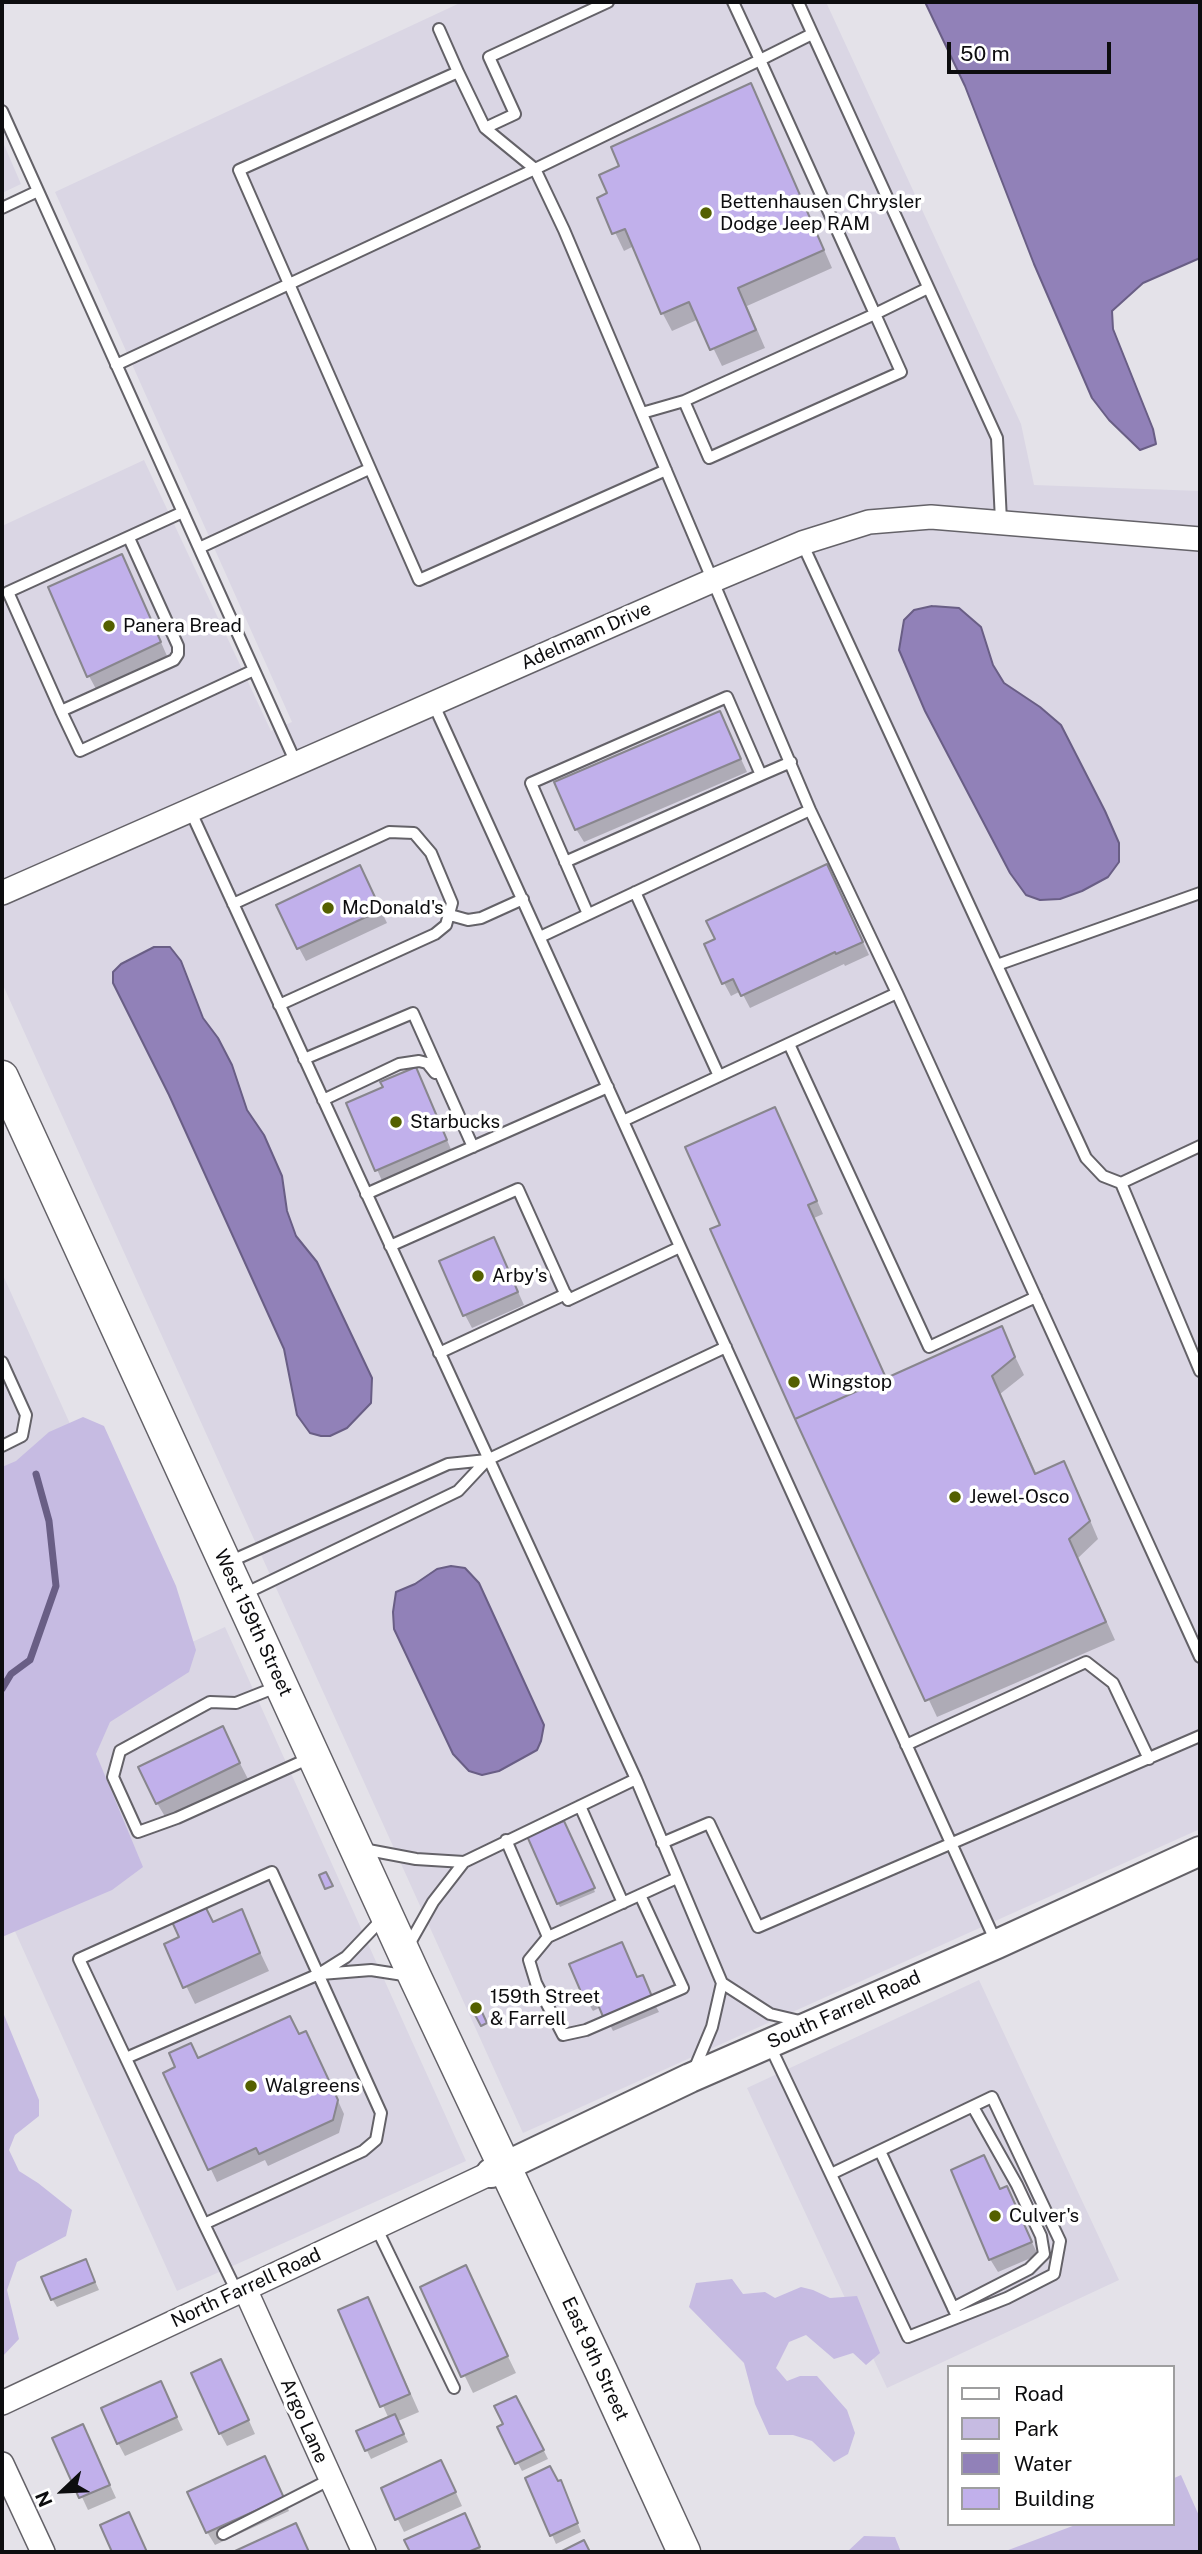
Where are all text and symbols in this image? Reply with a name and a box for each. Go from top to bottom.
scale bar [950,28,1114,72]
text: 50 m [960,41,1010,66]
place label: Bettenhausen Chrysler Dodge Jeep RAM [720,191,922,235]
marker: Bettenhausen Chrysler Dodge Jeep RAM [698,205,714,221]
street label: Adelmann Drive [517,597,655,675]
place label: Panera Bread [123,615,242,637]
marker: Panera Bread [101,618,117,634]
place label: McDonald's [342,897,444,919]
marker: McDonald's [320,900,336,916]
place label: Starbucks [410,1111,500,1133]
marker: Starbucks [388,1114,404,1130]
place label: Arby's [492,1265,547,1287]
marker: Arby's [470,1268,486,1284]
place label: Wingstop [808,1371,892,1393]
marker: Wingstop [786,1374,802,1390]
place label: Jewel-Osco [969,1486,1069,1508]
marker: Jewel-Osco [947,1489,963,1505]
street label: West 159th Street [209,1546,297,1700]
street label: South Farrell Road [764,1966,924,2054]
place label: 159th Street & Farrell [490,1986,600,2030]
marker: 159th Street & Farrell [468,2000,484,2016]
place label: Walgreens [265,2075,360,2097]
marker: Walgreens [243,2078,259,2094]
place label: Culver's [1009,2205,1079,2227]
marker: Culver's [987,2208,1003,2224]
street label: North Farrell Road [167,2243,325,2333]
street label: East 9th Street [556,2294,634,2424]
legend [946,2365,1174,2526]
street label: Argo Lane [275,2375,333,2467]
text: Road [1014,2381,1064,2406]
text: Park [1014,2416,1059,2441]
text: Water [1014,2451,1072,2476]
north arrow [28,2456,98,2526]
text: Building [1014,2486,1095,2511]
text: N [31,2488,57,2510]

